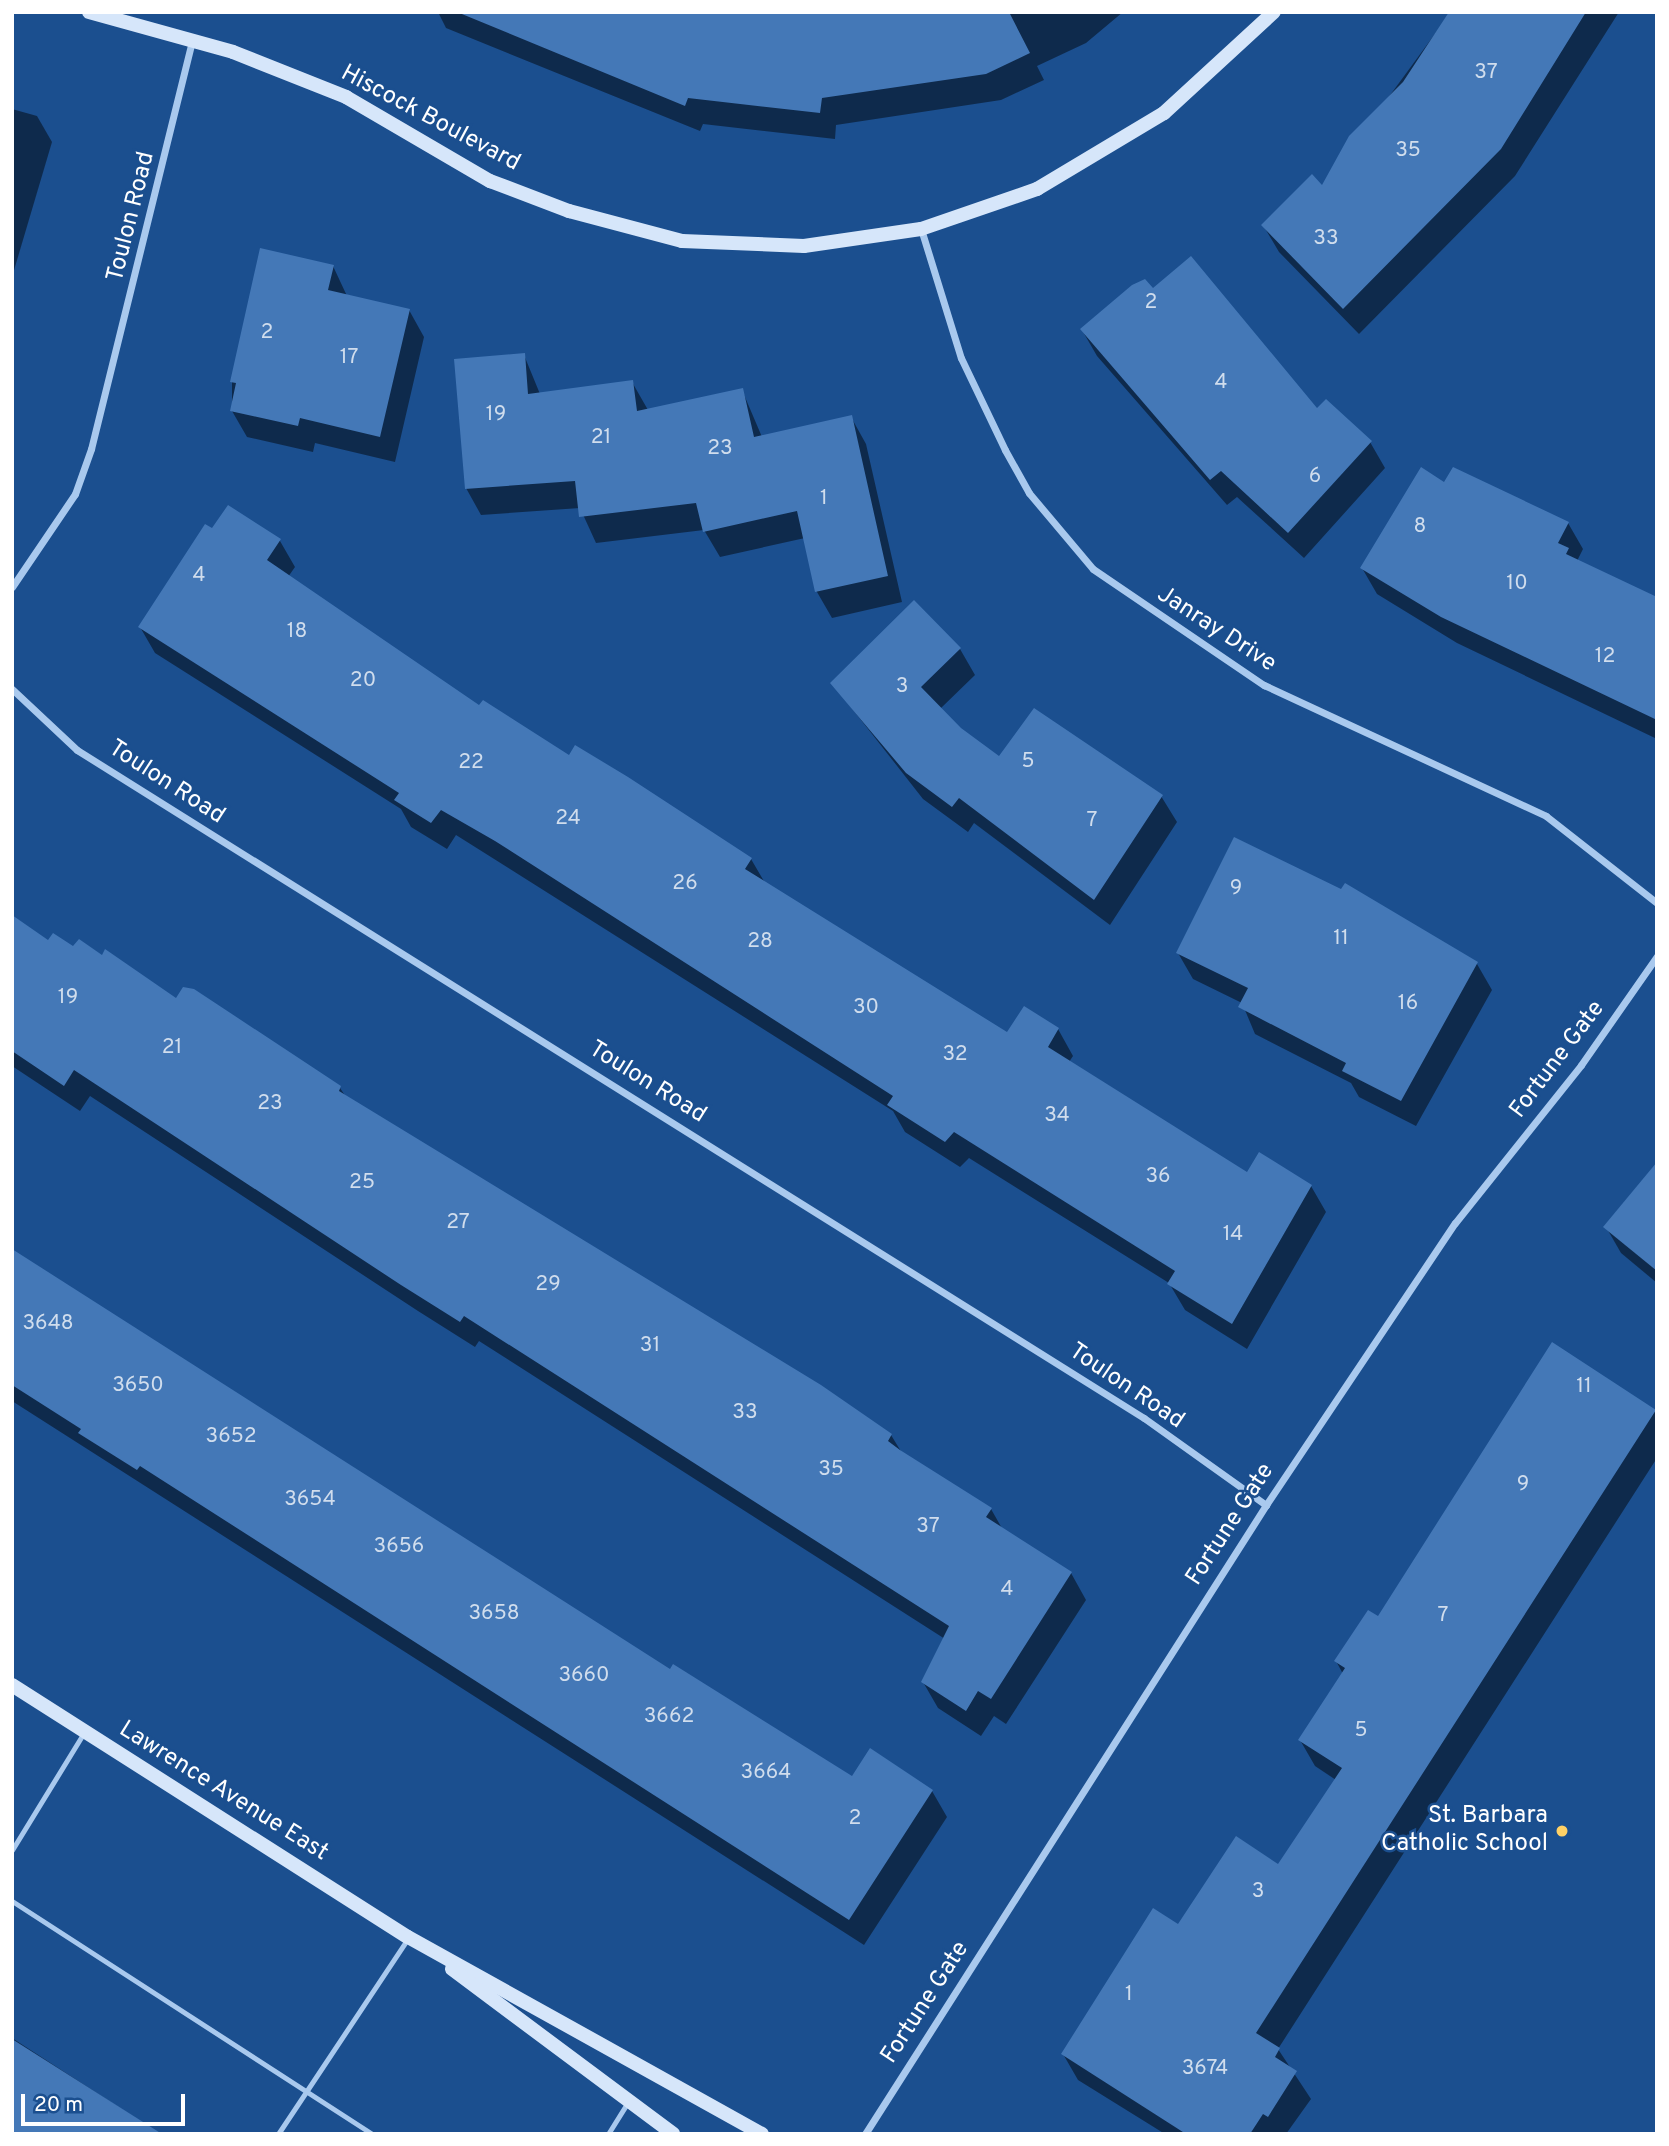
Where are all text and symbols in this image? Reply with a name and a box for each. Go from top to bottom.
street label: Hiscock Boulevard [335,60,525,178]
house number: 37 [1474,60,1498,86]
house number: 35 [1395,138,1421,164]
street label: Toulon Road [102,149,162,285]
house number: 33 [1313,226,1339,252]
house number: 2 [1145,290,1157,316]
house number: 2 [261,320,273,346]
house number: 17 [340,345,358,371]
house number: 4 [1214,370,1228,396]
house number: 19 [486,402,506,428]
house number: 21 [591,425,611,451]
house number: 23 [707,436,733,462]
house number: 6 [1309,464,1321,490]
house number: 1 [820,486,828,512]
house number: 8 [1414,514,1426,540]
house number: 4 [192,563,206,589]
house number: 10 [1506,571,1528,597]
street label: Janray Drive [1151,581,1281,679]
house number: 18 [287,619,307,645]
house number: 12 [1595,644,1615,670]
house number: 20 [350,668,376,694]
house number: 3 [896,674,908,700]
street label: Toulon Road [102,735,230,831]
house number: 5 [1021,749,1035,775]
house number: 22 [458,750,484,776]
house number: 24 [555,806,581,832]
house number: 7 [1087,808,1097,834]
house number: 26 [672,871,698,897]
house number: 9 [1230,876,1242,902]
house number: 11 [1333,926,1349,952]
house number: 28 [747,929,773,955]
house number: 19 [58,985,78,1011]
house number: 16 [1398,991,1418,1017]
house number: 30 [853,995,879,1021]
street label: Fortune Gate [1504,996,1612,1124]
house number: 21 [162,1035,182,1061]
street label: Toulon Road [583,1036,711,1130]
house number: 32 [942,1042,968,1068]
house number: 23 [257,1091,283,1117]
house number: 34 [1044,1103,1070,1129]
house number: 36 [1145,1164,1171,1190]
house number: 25 [349,1170,375,1196]
house number: 27 [446,1210,470,1236]
house number: 14 [1223,1222,1243,1248]
house number: 29 [535,1272,561,1298]
house number: 3648 [22,1311,74,1337]
house number: 31 [640,1333,660,1359]
street label: Toulon Road [1063,1338,1189,1436]
house number: 3650 [112,1373,164,1399]
house number: 11 [1576,1374,1592,1400]
house number: 33 [732,1400,758,1426]
house number: 3652 [206,1424,256,1450]
house number: 35 [818,1457,844,1483]
street label: Fortune Gate [1181,1459,1281,1591]
house number: 9 [1517,1472,1529,1498]
house number: 3654 [284,1487,336,1513]
house number: 37 [916,1514,940,1540]
house number: 3656 [374,1534,424,1560]
house number: 4 [1000,1577,1014,1603]
house number: 3658 [468,1601,520,1627]
house number: 7 [1438,1603,1448,1629]
house number: 3660 [558,1663,610,1689]
house number: 3662 [644,1704,694,1730]
street label: Lawrence Avenue East [113,1716,333,1868]
house number: 5 [1354,1718,1368,1744]
house number: 3664 [741,1760,791,1786]
place label: St. Barbara Catholic School [1381,1803,1548,1859]
house number: 2 [849,1806,861,1832]
marker: St. Barbara Catholic School [1554,1823,1570,1839]
house number: 3 [1252,1879,1264,1905]
street label: Fortune Gate [876,1937,976,2069]
house number: 1 [1125,1982,1133,2008]
house number: 3674 [1182,2056,1228,2082]
scale bar [24,2080,189,2124]
text: 20 m [34,2092,83,2119]

